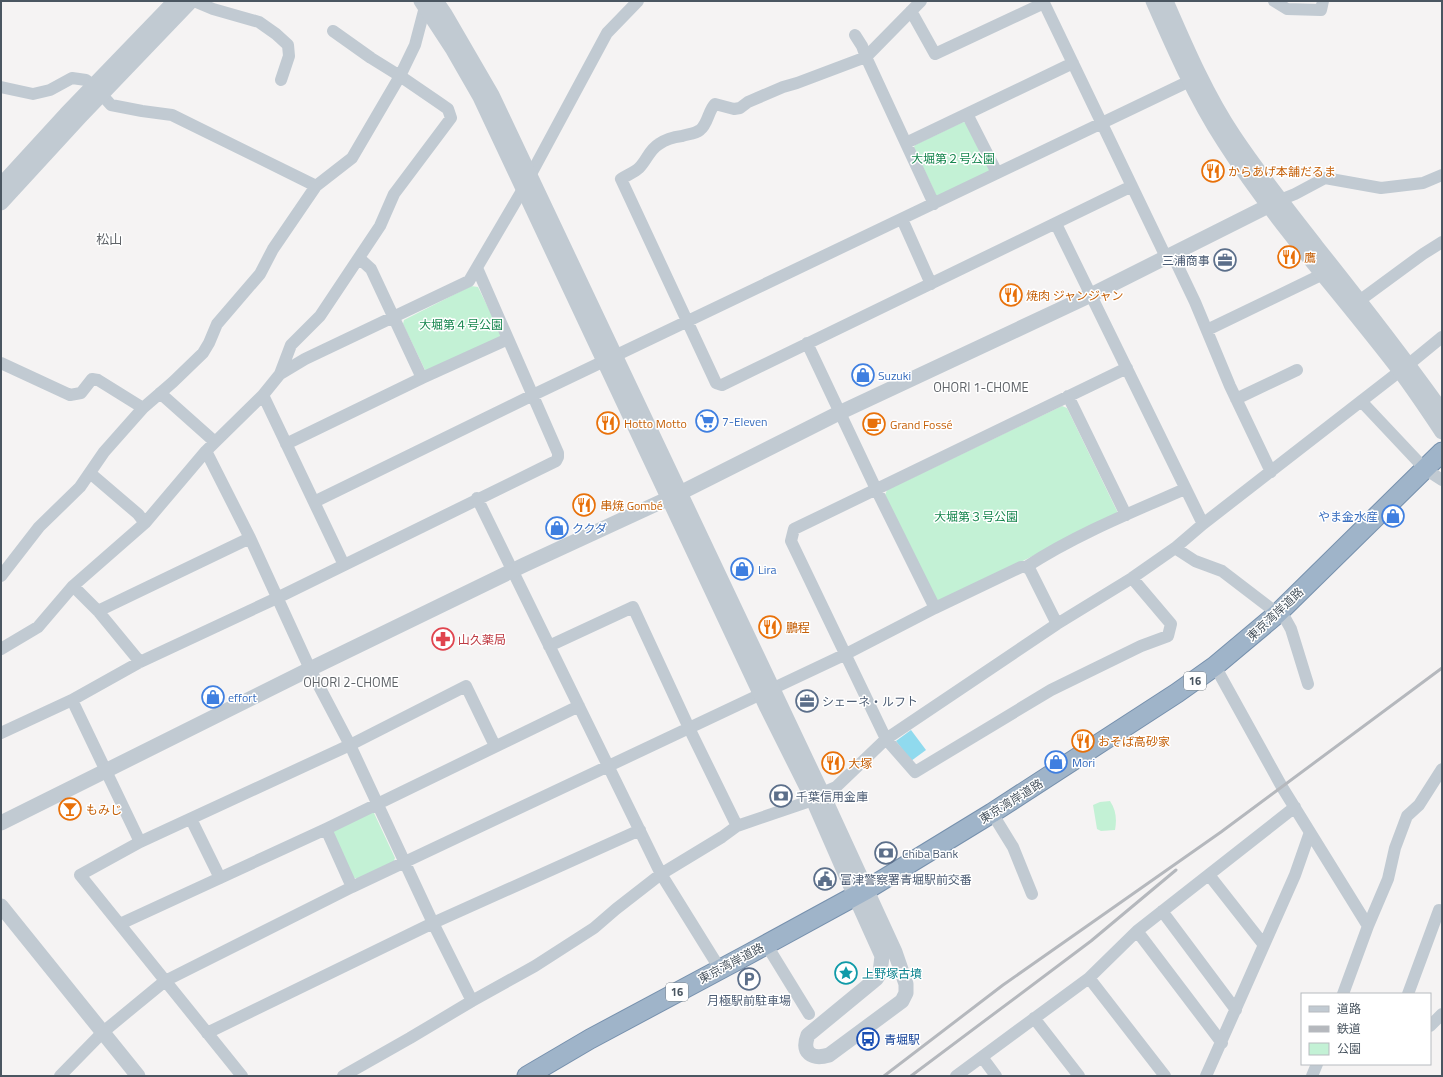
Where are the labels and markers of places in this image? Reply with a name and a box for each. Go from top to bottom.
restaurant icon: からあげ本舗だるま [1200,158,1226,184]
place label: からあげ本舗だるま [1228,162,1336,181]
restaurant icon: 鷹 [1276,244,1302,270]
office icon: 三浦商事 [1212,247,1238,273]
place label: 鷹 [1304,248,1316,267]
place label: 三浦商事 [1162,251,1210,270]
restaurant icon: 焼肉 ジャンジャン [998,282,1024,308]
place label: 焼肉 ジャンジャン [1026,286,1123,305]
shop icon: Suzuki [850,362,876,388]
place label: Suzuki [878,366,911,385]
supermarket icon: 7-Eleven [694,408,720,434]
restaurant icon: Hotto Motto [595,410,621,436]
cafe icon: Grand Fossé [861,411,887,437]
place label: 7-Eleven [722,412,768,431]
place label: Hotto Motto [624,414,687,433]
place label: Grand Fossé [890,415,953,434]
restaurant icon: 串焼 Gombé [571,492,597,518]
place label: 串焼 Gombé [600,496,663,515]
shop icon: やま金水産 [1380,503,1406,529]
place label: やま金水産 [1318,507,1378,526]
shop icon: ククダ [544,515,570,541]
place label: ククダ [572,519,607,538]
shop icon: Lira [729,556,755,582]
place label: Lira [758,560,777,579]
restaurant icon: 鵬程 [757,614,783,640]
place label: 鵬程 [786,618,810,637]
pharmacy icon: 山久薬局 [430,626,456,652]
place label: 山久薬局 [458,630,506,649]
shop icon: effort [200,684,226,710]
place label: effort [228,688,257,707]
office icon: シェーネ・ルフト [794,688,820,714]
place label: シェーネ・ルフト [822,692,918,711]
restaurant icon: おそば高砂家 [1070,728,1096,754]
place label: おそば高砂家 [1098,732,1170,751]
shop icon: Mori [1043,749,1069,775]
restaurant icon: 大塚 [820,750,846,776]
place label: Mori [1072,753,1095,772]
place label: 大塚 [848,754,872,773]
bank icon: 千葉信用金庫 [768,783,794,809]
place label: 千葉信用金庫 [796,787,868,806]
bar icon: もみじ [57,796,83,822]
place label: もみじ [86,800,122,819]
bank icon: Chiba Bank [873,840,899,866]
place label: Chiba Bank [902,844,958,863]
public building icon: 富津警察署青堀駅前交番 [812,866,838,892]
place label: 富津警察署青堀駅前交番 [840,870,972,889]
place icon: 上野塚古墳 [833,960,859,986]
place label: 上野塚古墳 [862,964,922,983]
parking icon: 月極駅前駐車場 [736,966,762,992]
place label: 月極駅前駐車場 [707,991,791,1010]
bus stop icon: 青堀駅 [855,1026,881,1052]
place label: 青堀駅 [884,1030,920,1049]

